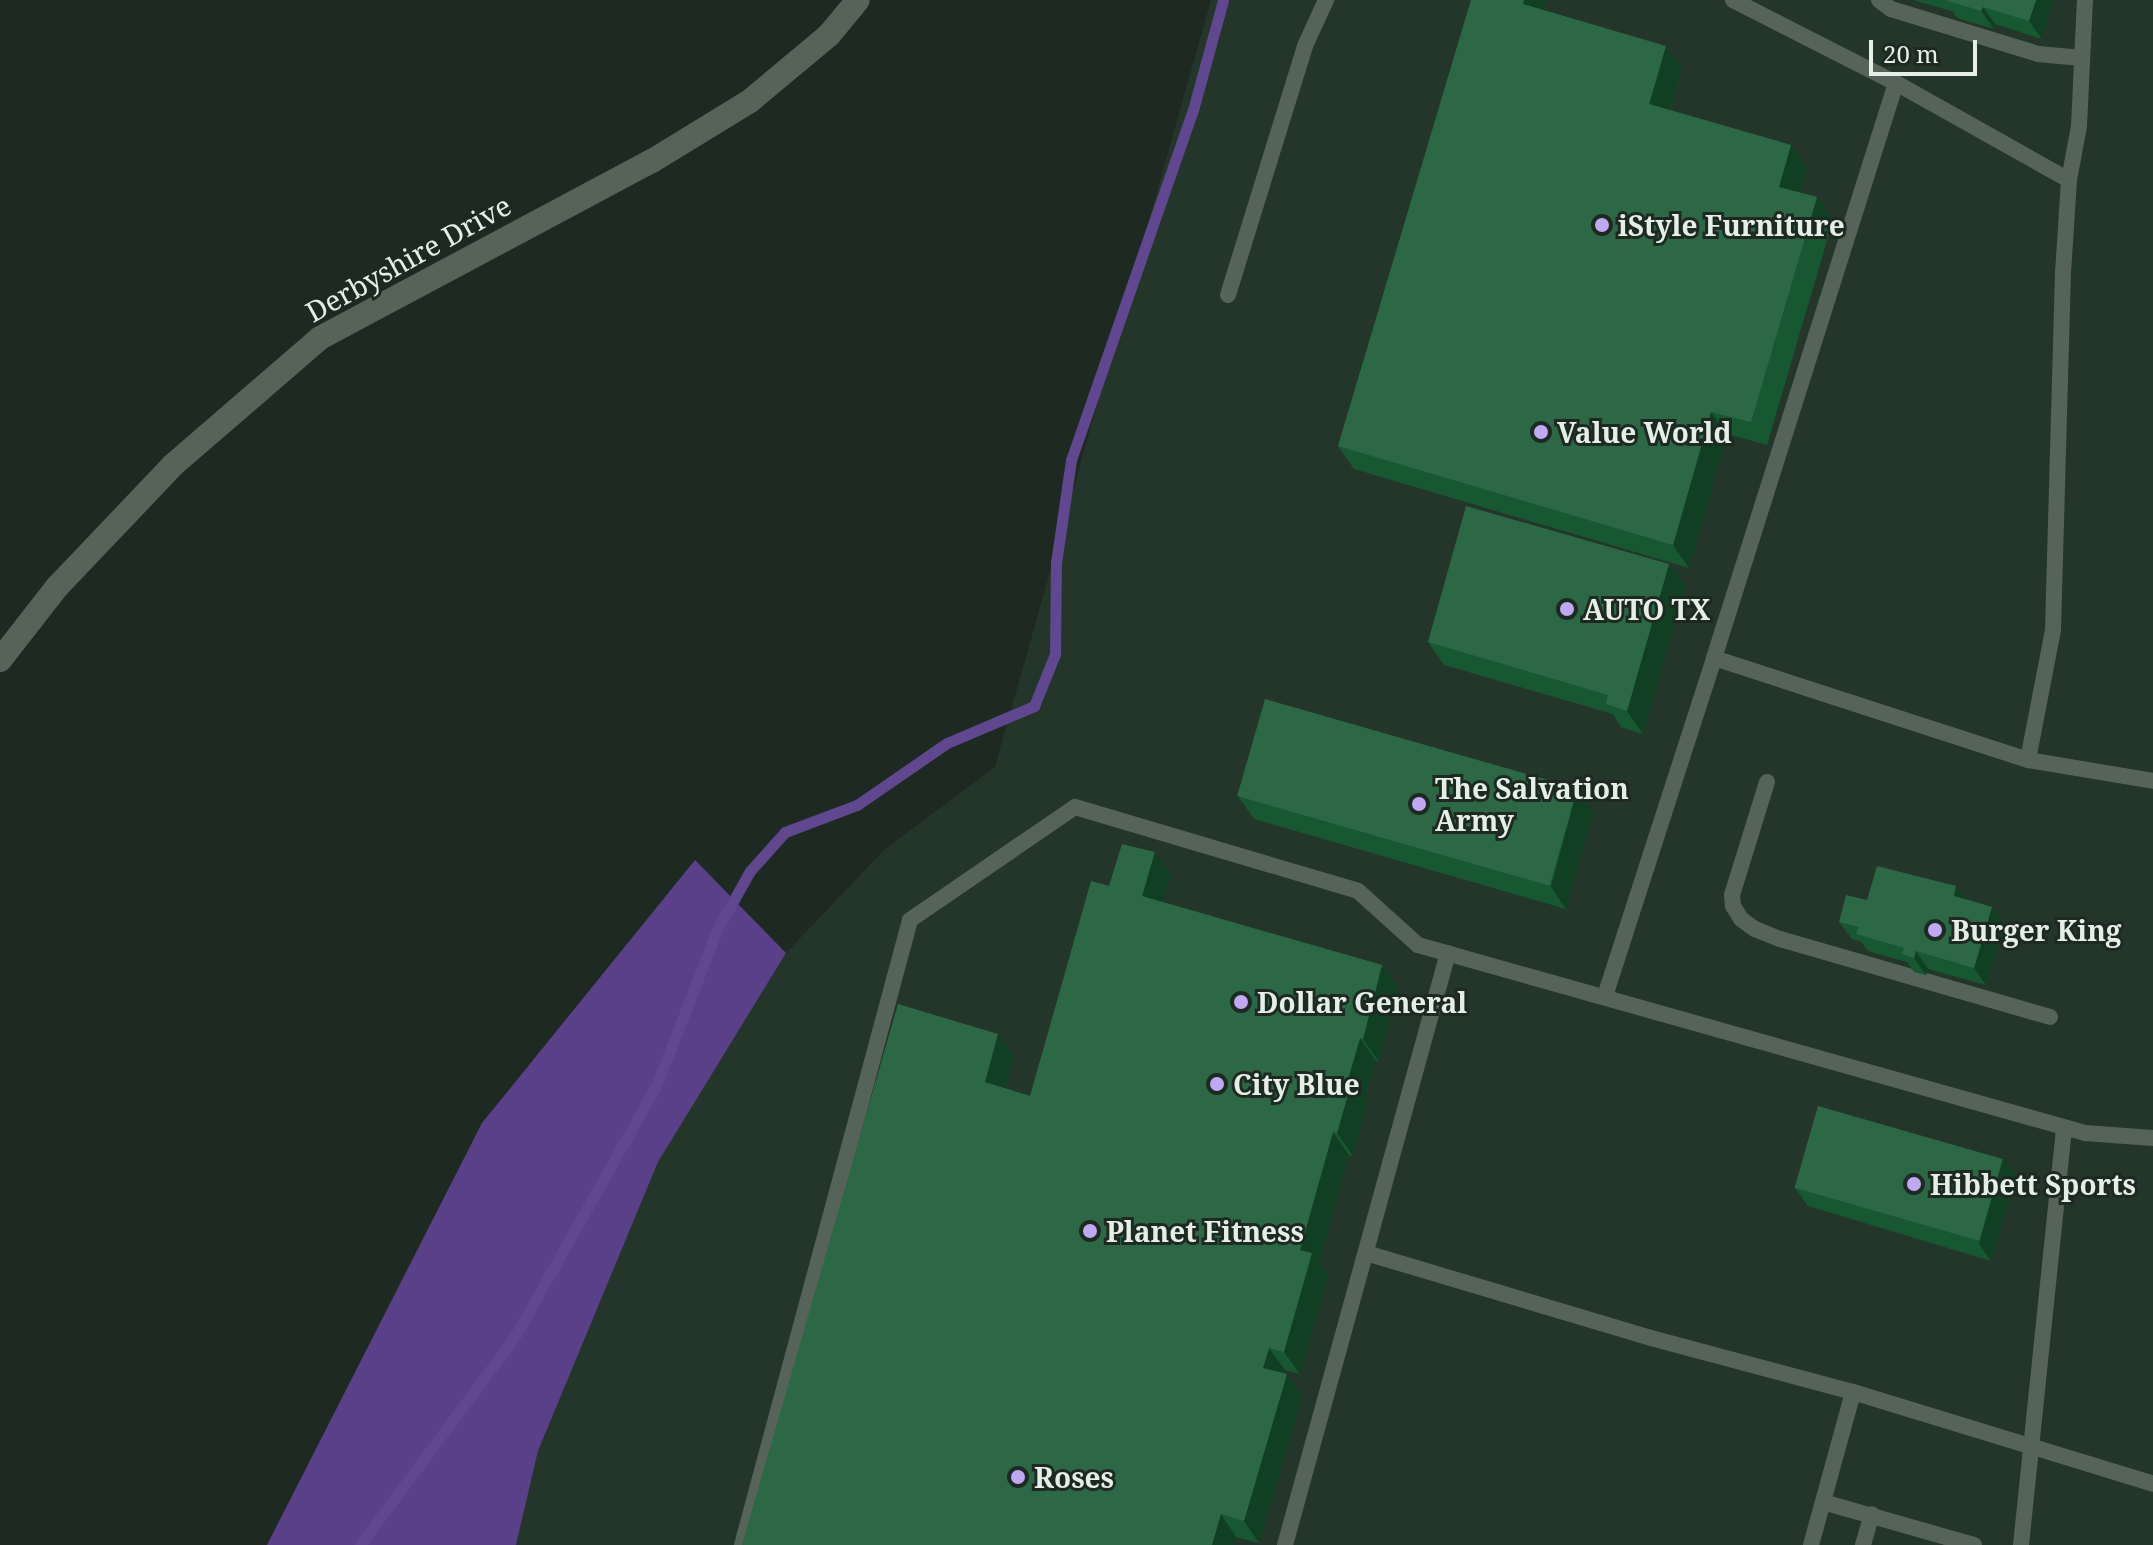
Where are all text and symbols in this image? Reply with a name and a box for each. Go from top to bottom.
scale bar [1873,24,1981,74]
text: 20 m [1883,37,1939,70]
street label: Derbyshire Drive [299,188,517,328]
place label: iStyle Furniture [1618,208,1845,242]
marker: iStyle Furniture [1593,216,1611,234]
place label: Value World [1557,415,1732,449]
marker: Value World [1532,423,1550,441]
place label: AUTO TX [1583,592,1710,626]
marker: AUTO TX [1558,600,1576,618]
place label: The Salvation Army [1435,771,1629,837]
marker: The Salvation Army [1410,795,1428,813]
place label: Burger King [1951,913,2122,947]
marker: Burger King [1926,921,1944,939]
place label: Dollar General [1257,985,1467,1019]
marker: Dollar General [1232,993,1250,1011]
place label: City Blue [1233,1067,1360,1101]
marker: City Blue [1208,1075,1226,1093]
place label: Hibbett Sports [1930,1167,2136,1201]
marker: Hibbett Sports [1905,1175,1923,1193]
place label: Planet Fitness [1106,1214,1304,1248]
marker: Planet Fitness [1081,1222,1099,1240]
place label: Roses [1034,1460,1114,1494]
marker: Roses [1009,1468,1027,1486]

